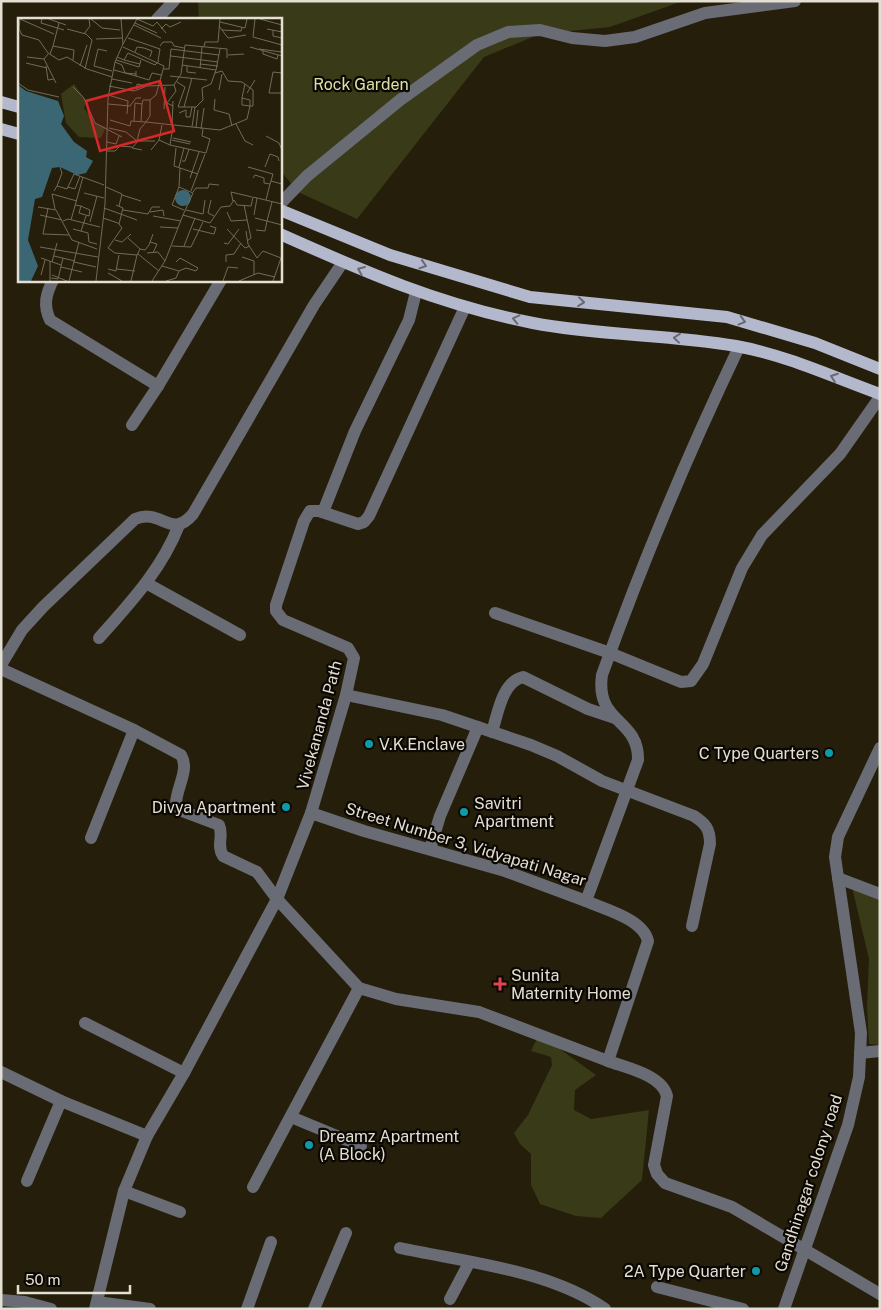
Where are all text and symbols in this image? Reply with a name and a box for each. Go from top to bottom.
inset map [18,18,281,281]
park label: Rock Garden [313,75,409,94]
one-way arrow [419,260,427,270]
one-way arrow [357,266,366,276]
one-way arrow [577,297,585,308]
one-way arrow [511,314,520,325]
one-way arrow [738,315,747,326]
one-way arrow [673,333,681,344]
one-way arrow [830,373,839,383]
street label: Vivekananda Path [293,659,346,792]
place label: V.K.Enclave [379,735,465,754]
marker: V.K.Enclave [363,738,375,750]
place label: C Type Quarters [699,744,819,763]
marker: C Type Quarters [823,747,835,759]
place label: Savitri Apartment [474,794,554,831]
place label: Divya Apartment [152,798,276,817]
street label: Street Number 3, Vidyapati Nagar [343,799,589,890]
marker: Divya Apartment [280,801,292,813]
marker: Savitri Apartment [458,806,470,818]
place label: Sunita Maternity Home [511,966,631,1003]
marker: Sunita Maternity Home [493,977,507,991]
street label: Gandhinagar colony road [771,1092,846,1274]
place label: Dreamz Apartment (A Block) [319,1127,459,1164]
marker: Dreamz Apartment (A Block) [303,1139,315,1151]
scale bar [18,1262,130,1294]
place label: 2A Type Quarter [624,1262,746,1281]
marker: 2A Type Quarter [750,1265,762,1277]
text: 50 m [25,1271,60,1288]

